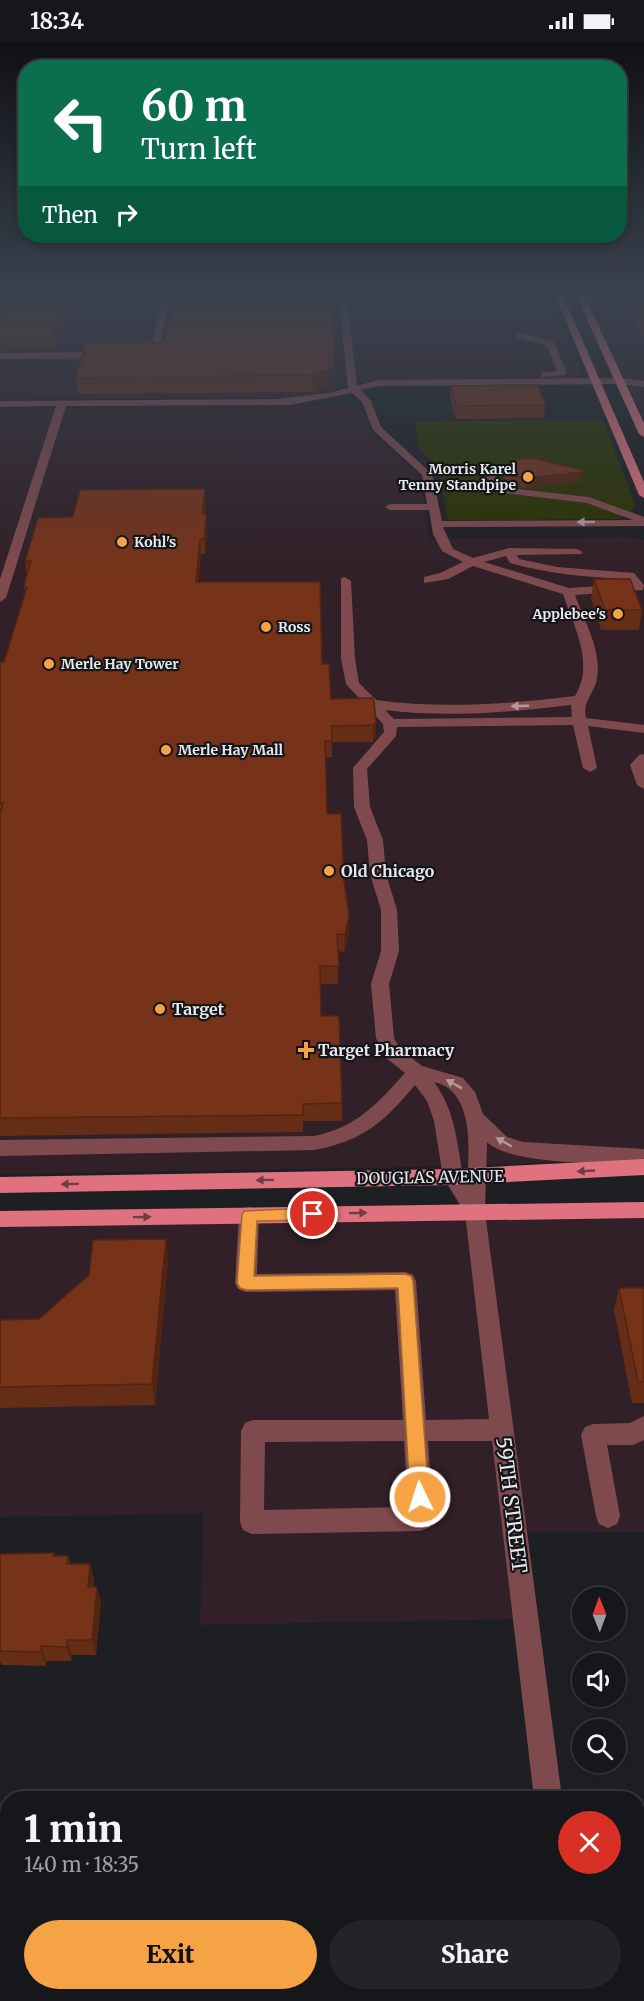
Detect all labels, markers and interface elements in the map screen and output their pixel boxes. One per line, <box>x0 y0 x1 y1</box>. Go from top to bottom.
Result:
text: 18:34 <box>30 7 84 35</box>
text: 60 m <box>141 80 247 132</box>
icon: left <box>42 84 120 162</box>
text: Turn left <box>141 132 256 166</box>
icon: right <box>110 198 143 231</box>
text: Then <box>42 201 98 229</box>
place label: Morris Karel Tenny Standpipe <box>399 460 516 494</box>
marker: Morris Karel Tenny Standpipe <box>521 470 535 484</box>
one-way arrow <box>576 517 595 527</box>
place label: Kohl's <box>134 533 176 551</box>
marker: Kohl's <box>115 535 129 549</box>
place label: Applebee's <box>531 605 606 623</box>
marker: Applebee's <box>611 607 625 621</box>
place label: Ross <box>278 618 311 636</box>
marker: Ross <box>259 620 273 634</box>
place label: Merle Hay Tower <box>61 655 179 673</box>
marker: Merle Hay Tower <box>42 657 56 671</box>
one-way arrow <box>510 701 529 711</box>
place label: Merle Hay Mall <box>178 741 284 759</box>
marker: Merle Hay Mall <box>159 743 173 757</box>
place label: Old Chicago <box>341 861 435 881</box>
marker: Old Chicago <box>322 864 336 878</box>
place label: Target <box>172 999 225 1019</box>
marker: Target <box>153 1002 167 1016</box>
place label: Target Pharmacy <box>318 1040 455 1060</box>
marker: Target Pharmacy <box>299 1043 313 1057</box>
one-way arrow <box>446 1079 462 1090</box>
one-way arrow <box>495 1137 512 1148</box>
street label: DOUGLAS AVENUE <box>356 1166 505 1188</box>
one-way arrow <box>576 1166 595 1175</box>
one-way arrow <box>255 1176 274 1185</box>
one-way arrow <box>60 1179 79 1188</box>
pin <box>287 1188 338 1239</box>
icon: arrive <box>296 1197 329 1230</box>
one-way arrow <box>349 1209 368 1218</box>
one-way arrow <box>133 1212 152 1221</box>
street label: 59TH STREET <box>491 1436 533 1574</box>
position arrow <box>388 1465 452 1529</box>
north arrow <box>572 1587 626 1641</box>
map controls <box>572 1587 626 1773</box>
button: sound <box>572 1653 626 1707</box>
button: search <box>572 1719 626 1773</box>
text: 1 min <box>24 1807 123 1852</box>
button: close <box>558 1811 621 1874</box>
text: 140 m · 18:35 <box>24 1852 139 1877</box>
button: Exit <box>24 1920 317 1989</box>
button: Share <box>329 1920 621 1989</box>

